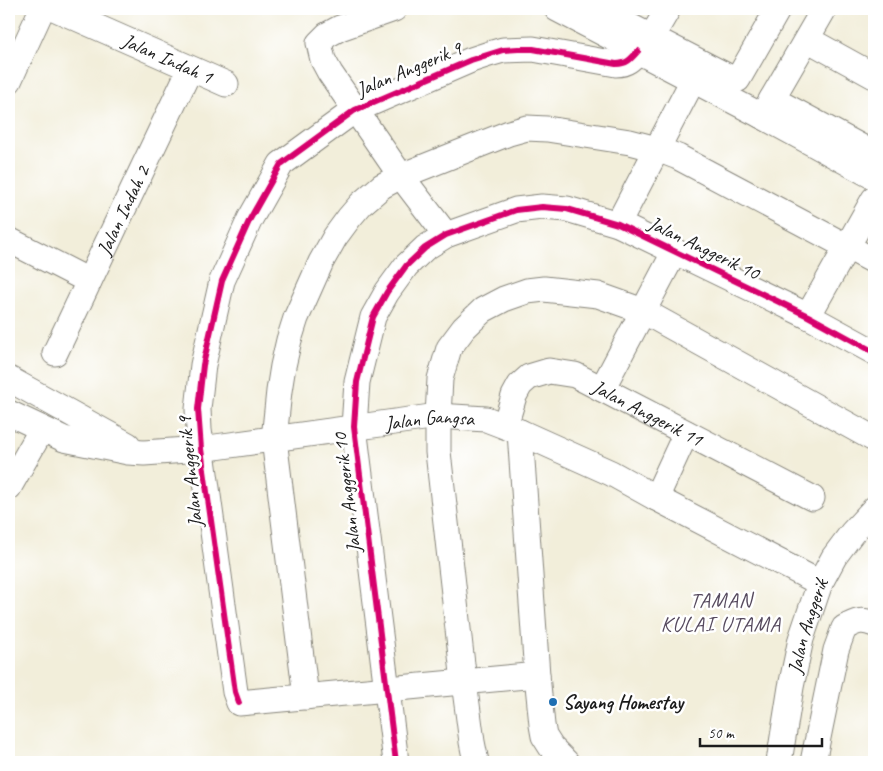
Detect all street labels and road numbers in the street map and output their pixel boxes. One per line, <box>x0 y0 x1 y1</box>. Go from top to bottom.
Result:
street label: Jalan Indah 1 <box>118 27 217 89</box>
street label: Jalan Anggerik 9 <box>352 35 467 103</box>
street label: Jalan Indah 2 <box>91 160 156 260</box>
street label: Jalan Anggerik 10 <box>643 210 766 287</box>
street label: Jalan Anggerik 11 <box>587 373 708 452</box>
street label: Jalan Gangsa <box>382 403 476 436</box>
street label: Jalan Anggerik 9 <box>172 413 208 530</box>
street label: Jalan Anggerik 10 <box>327 430 367 555</box>
street label: Jalan Anggerik <box>781 572 834 677</box>

